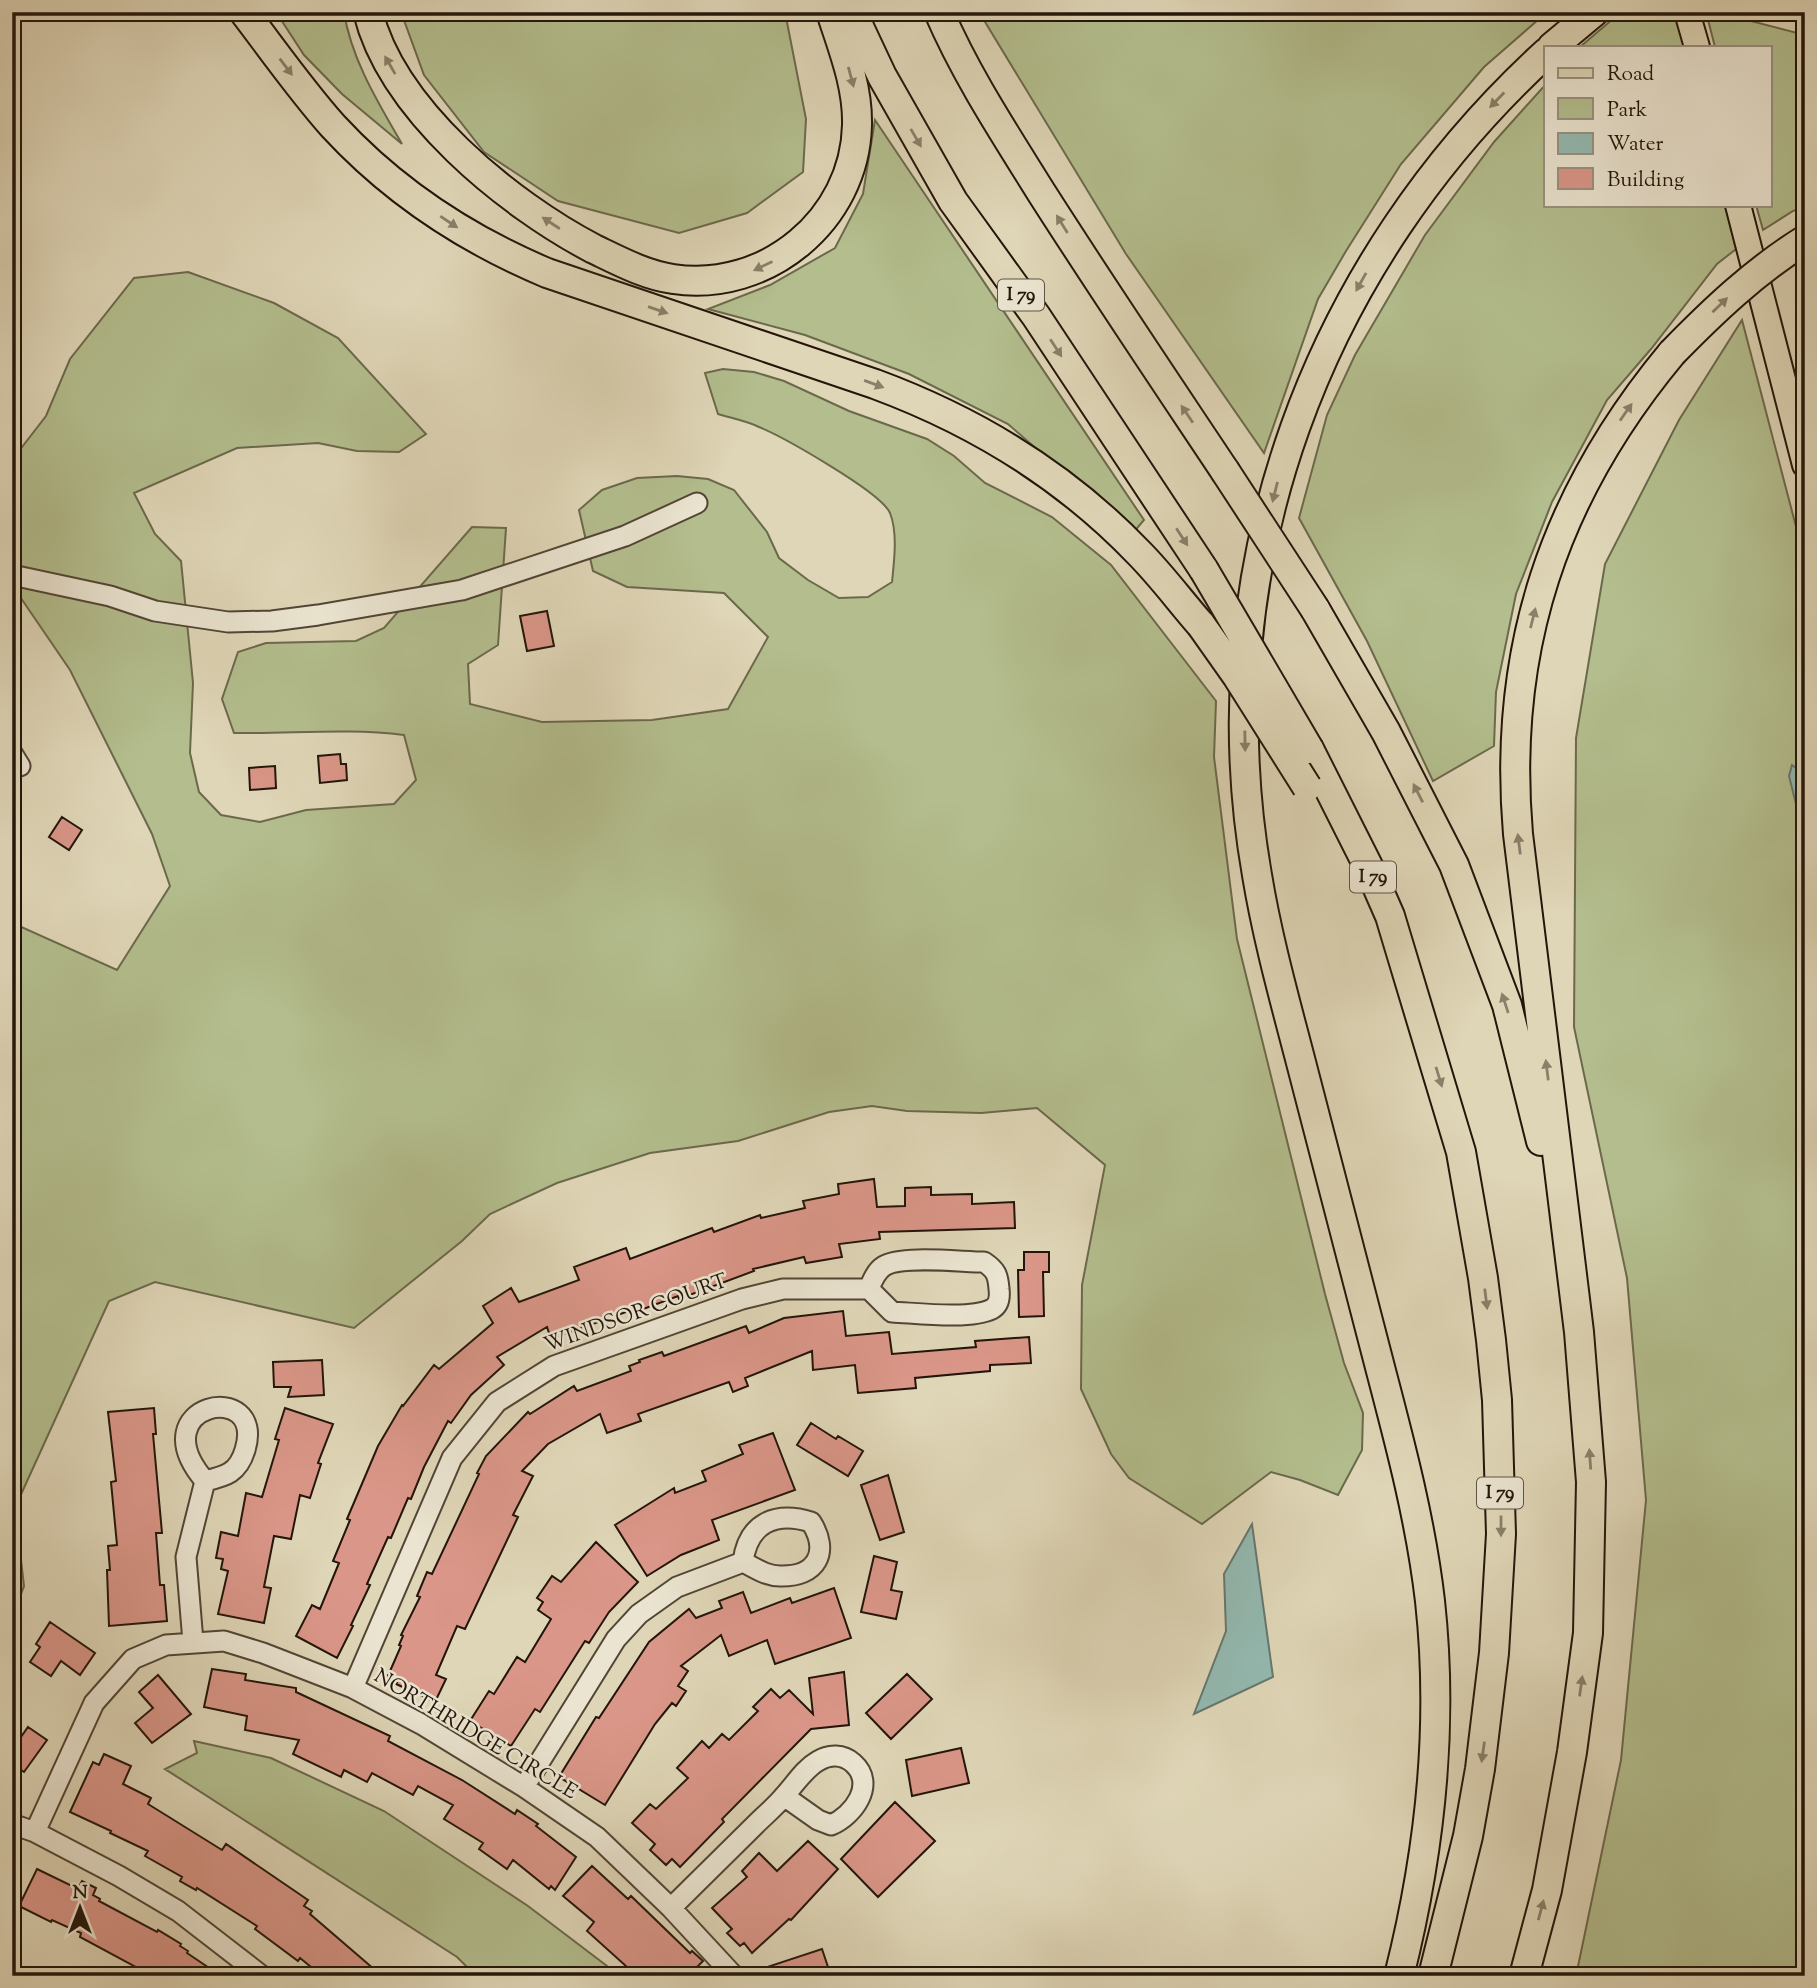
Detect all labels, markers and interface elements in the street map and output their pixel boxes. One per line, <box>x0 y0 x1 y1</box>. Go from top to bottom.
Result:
legend <box>1544 46 1772 206</box>
one-way arrow <box>384 55 396 74</box>
one-way arrow <box>278 57 293 75</box>
text: Road <box>1607 60 1654 90</box>
one-way arrow <box>847 67 857 88</box>
one-way arrow <box>1488 92 1505 109</box>
text: Park <box>1607 96 1648 126</box>
one-way arrow <box>910 129 922 148</box>
text: Water <box>1607 130 1664 160</box>
text: Building <box>1607 166 1684 196</box>
one-way arrow <box>1055 214 1068 234</box>
one-way arrow <box>439 216 459 229</box>
one-way arrow <box>541 217 560 230</box>
one-way arrow <box>753 260 773 272</box>
one-way arrow <box>1355 272 1367 292</box>
road number: I 79 <box>998 280 1044 310</box>
one-way arrow <box>1712 296 1729 313</box>
one-way arrow <box>648 306 669 316</box>
one-way arrow <box>1050 338 1063 357</box>
one-way arrow <box>863 378 884 389</box>
one-way arrow <box>1619 403 1633 421</box>
one-way arrow <box>1180 405 1194 423</box>
one-way arrow <box>1269 481 1280 503</box>
one-way arrow <box>1175 528 1189 546</box>
one-way arrow <box>1527 607 1538 629</box>
one-way arrow <box>1239 730 1251 752</box>
one-way arrow <box>1412 783 1423 803</box>
one-way arrow <box>1513 833 1524 855</box>
road number: I 79 <box>1350 862 1396 892</box>
one-way arrow <box>1499 992 1510 1013</box>
one-way arrow <box>1541 1059 1552 1081</box>
one-way arrow <box>1434 1067 1444 1088</box>
street label: WINDSOR COURT <box>540 1267 732 1361</box>
one-way arrow <box>1481 1288 1492 1310</box>
one-way arrow <box>1584 1448 1595 1470</box>
road number: I 79 <box>1477 1478 1523 1508</box>
one-way arrow <box>1495 1515 1507 1537</box>
street label: NORTHRIDGE CIRCLE <box>367 1662 583 1808</box>
one-way arrow <box>1575 1675 1586 1697</box>
one-way arrow <box>1477 1742 1488 1764</box>
north arrow <box>46 1872 116 1942</box>
text: N <box>72 1880 88 1907</box>
one-way arrow <box>1537 1899 1547 1920</box>

